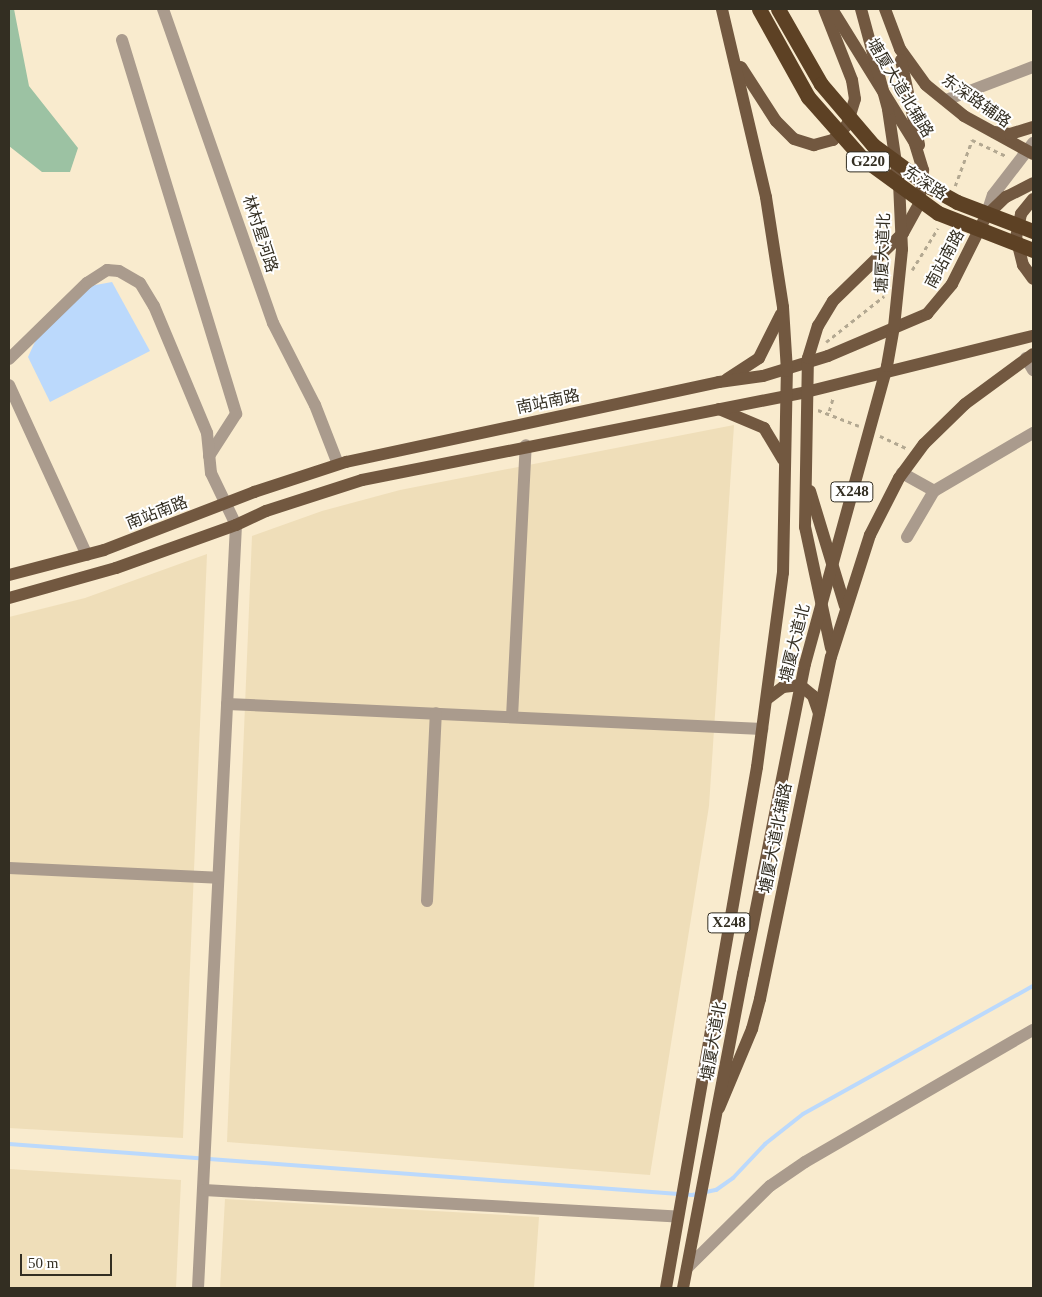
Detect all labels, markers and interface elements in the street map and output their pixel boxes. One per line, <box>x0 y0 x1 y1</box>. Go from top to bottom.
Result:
street label: 塘厦大道北辅路 <box>863 35 937 141</box>
street label: 东深路辅路 <box>938 70 1014 132</box>
road number: G220 <box>846 150 890 174</box>
street label: 东深路 <box>900 162 950 204</box>
street label: 林村星河路 <box>239 193 281 275</box>
street label: 塘厦大道北 <box>872 213 894 293</box>
street label: 南站南路 <box>922 226 968 292</box>
street label: 南站南路 <box>515 386 581 418</box>
road number: X248 <box>830 480 874 504</box>
street label: 南站南路 <box>124 493 190 533</box>
street label: 塘厦大道北 <box>776 602 814 684</box>
street label: 塘厦大道北辅路 <box>756 781 796 895</box>
road number: X248 <box>706 910 752 936</box>
street label: 塘厦大道北 <box>698 1000 730 1082</box>
scale bar <box>22 1244 115 1276</box>
text: 50 m <box>28 1255 58 1271</box>

